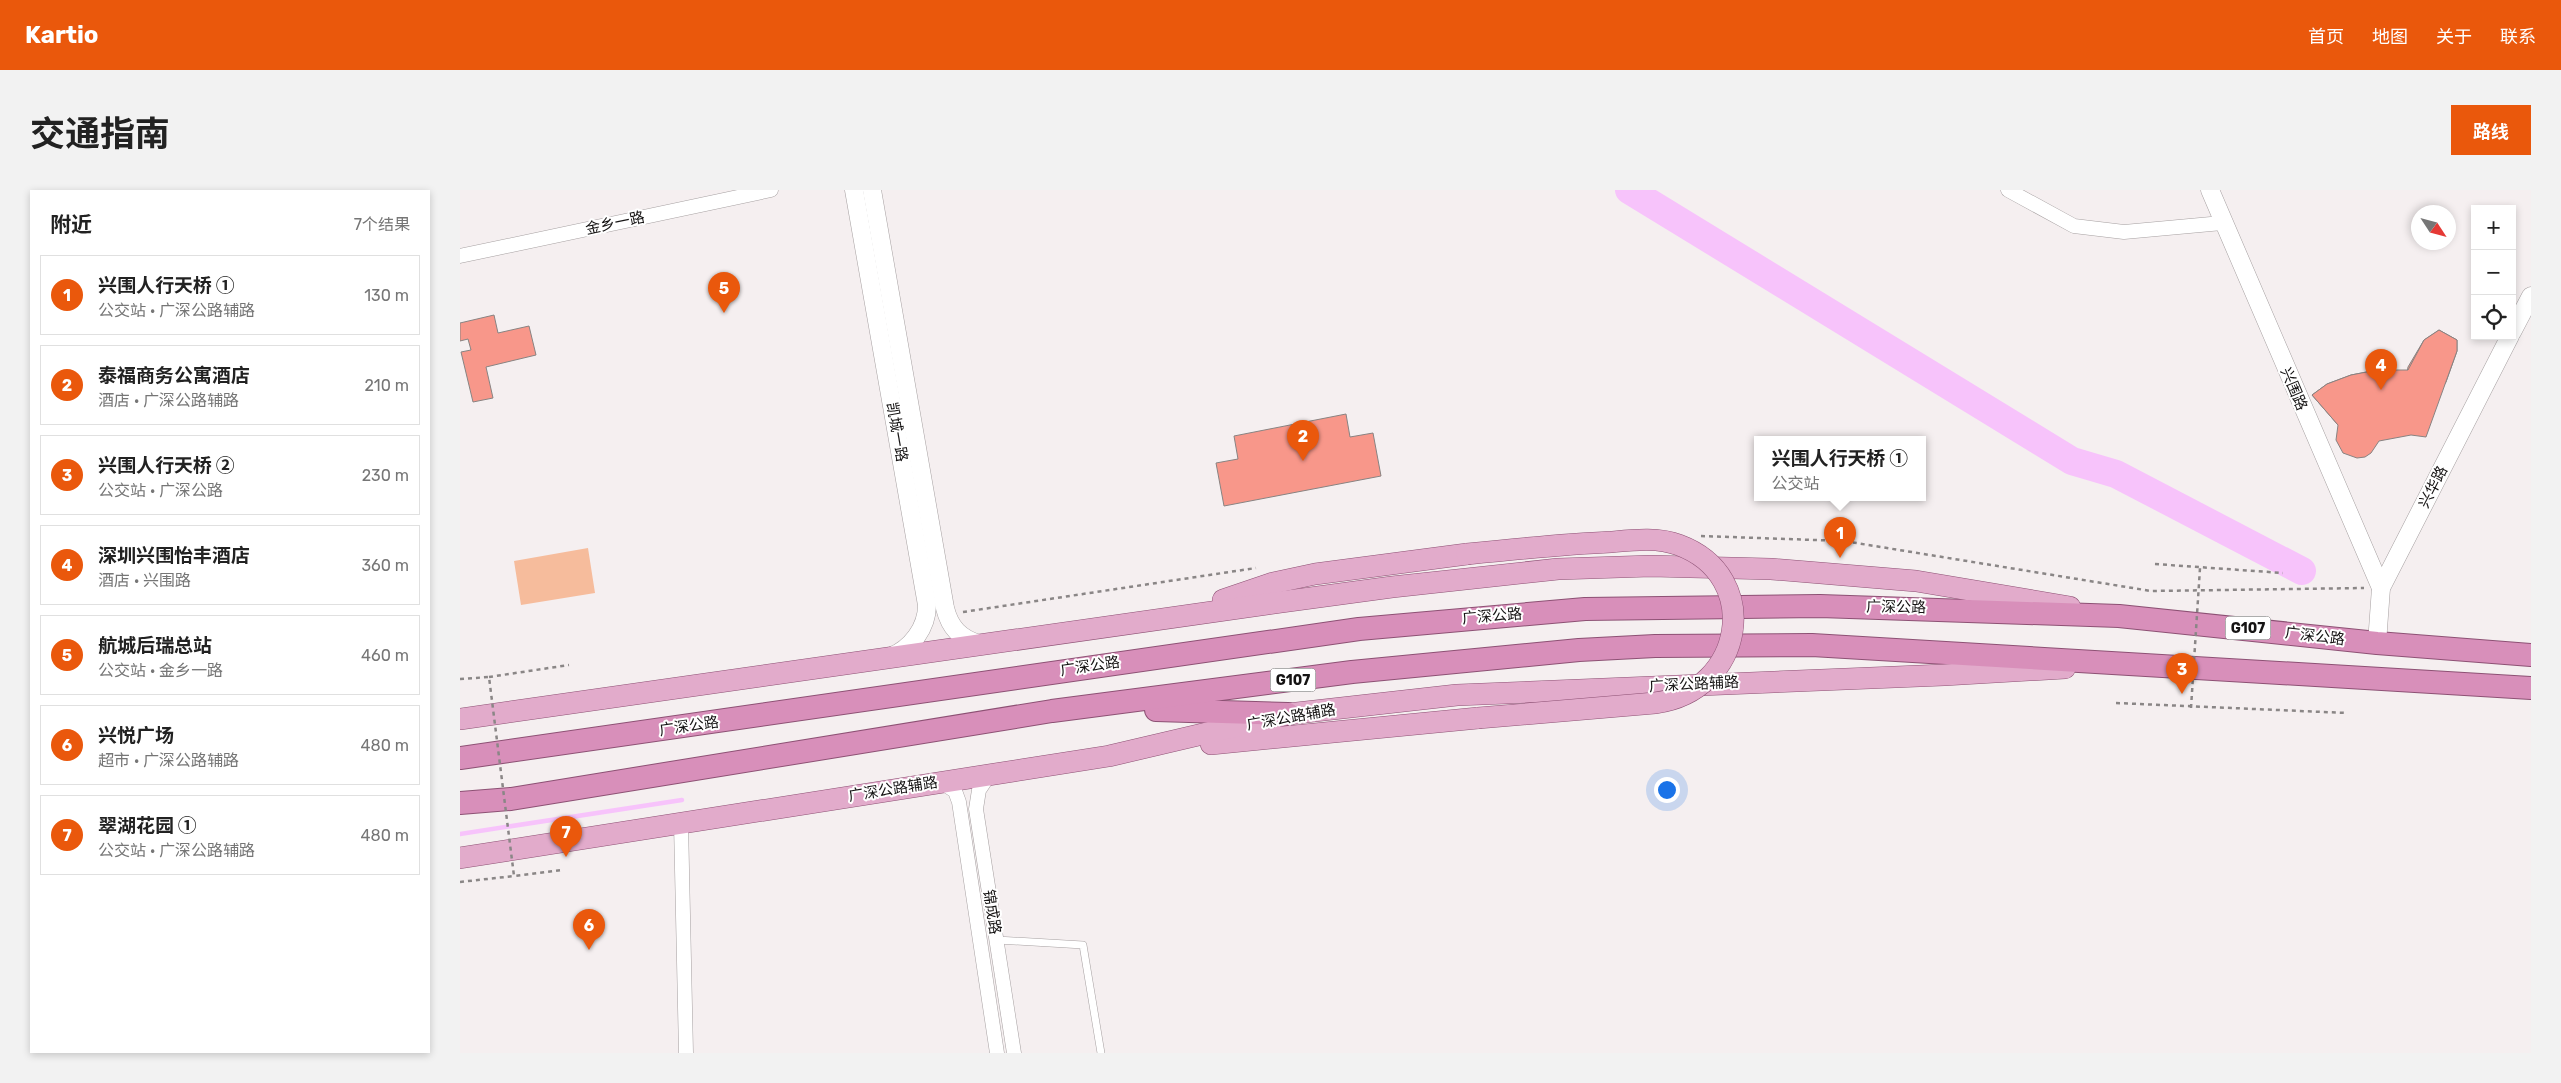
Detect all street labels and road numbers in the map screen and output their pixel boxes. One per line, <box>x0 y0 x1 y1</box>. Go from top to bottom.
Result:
street label: 金乡一路 <box>584 208 646 238</box>
street label: 兴围路 <box>2277 365 2311 413</box>
street label: 凯城一路 <box>883 401 911 463</box>
street label: 兴华路 <box>2415 463 2451 511</box>
street label: 广深公路 <box>1866 597 1926 617</box>
street label: 广深公路 <box>1461 604 1523 628</box>
road number: G107 <box>2226 616 2270 639</box>
street label: 广深公路 <box>2284 623 2346 649</box>
street label: 广深公路 <box>1059 653 1121 679</box>
road number: G107 <box>1270 668 1316 692</box>
street label: 广深公路辅路 <box>1649 673 1739 695</box>
street label: 广深公路辅路 <box>1245 700 1337 734</box>
street label: 广深公路 <box>658 713 720 739</box>
street label: 广深公路辅路 <box>847 773 939 805</box>
street label: 锦成路 <box>980 888 1004 936</box>

